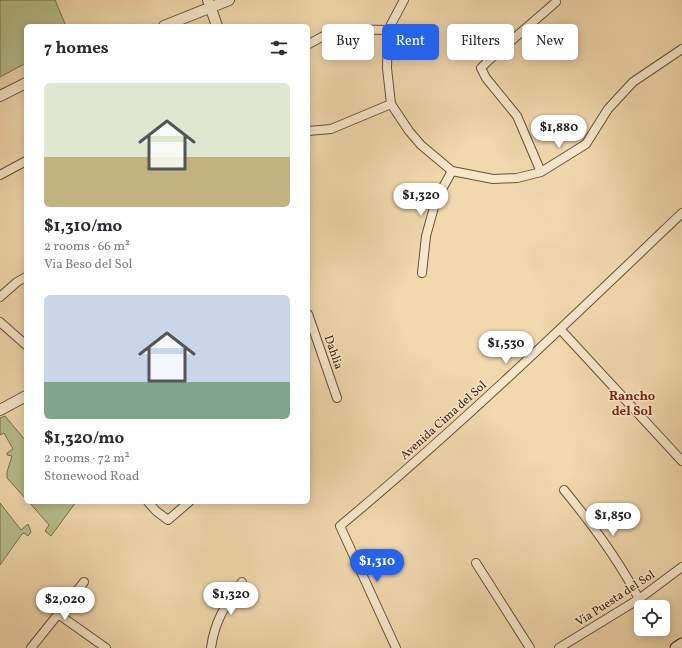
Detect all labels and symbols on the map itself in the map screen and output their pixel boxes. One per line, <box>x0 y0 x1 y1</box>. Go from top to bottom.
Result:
pin: $1,880 <box>526 115 592 149</box>
pin: $1,320 <box>388 183 454 217</box>
pin: $1,530 <box>473 331 539 365</box>
street label: Dahlia <box>320 333 346 372</box>
street label: Avenida Cima del Sol <box>397 377 491 464</box>
district label: Rancho del Sol <box>609 388 655 421</box>
pin: $1,850 <box>580 503 646 537</box>
pin: $1,310 <box>344 549 410 583</box>
street label: Via Puesta del Sol <box>573 567 659 631</box>
pin: $1,320 <box>198 582 264 616</box>
pin: $2,020 <box>32 587 98 621</box>

